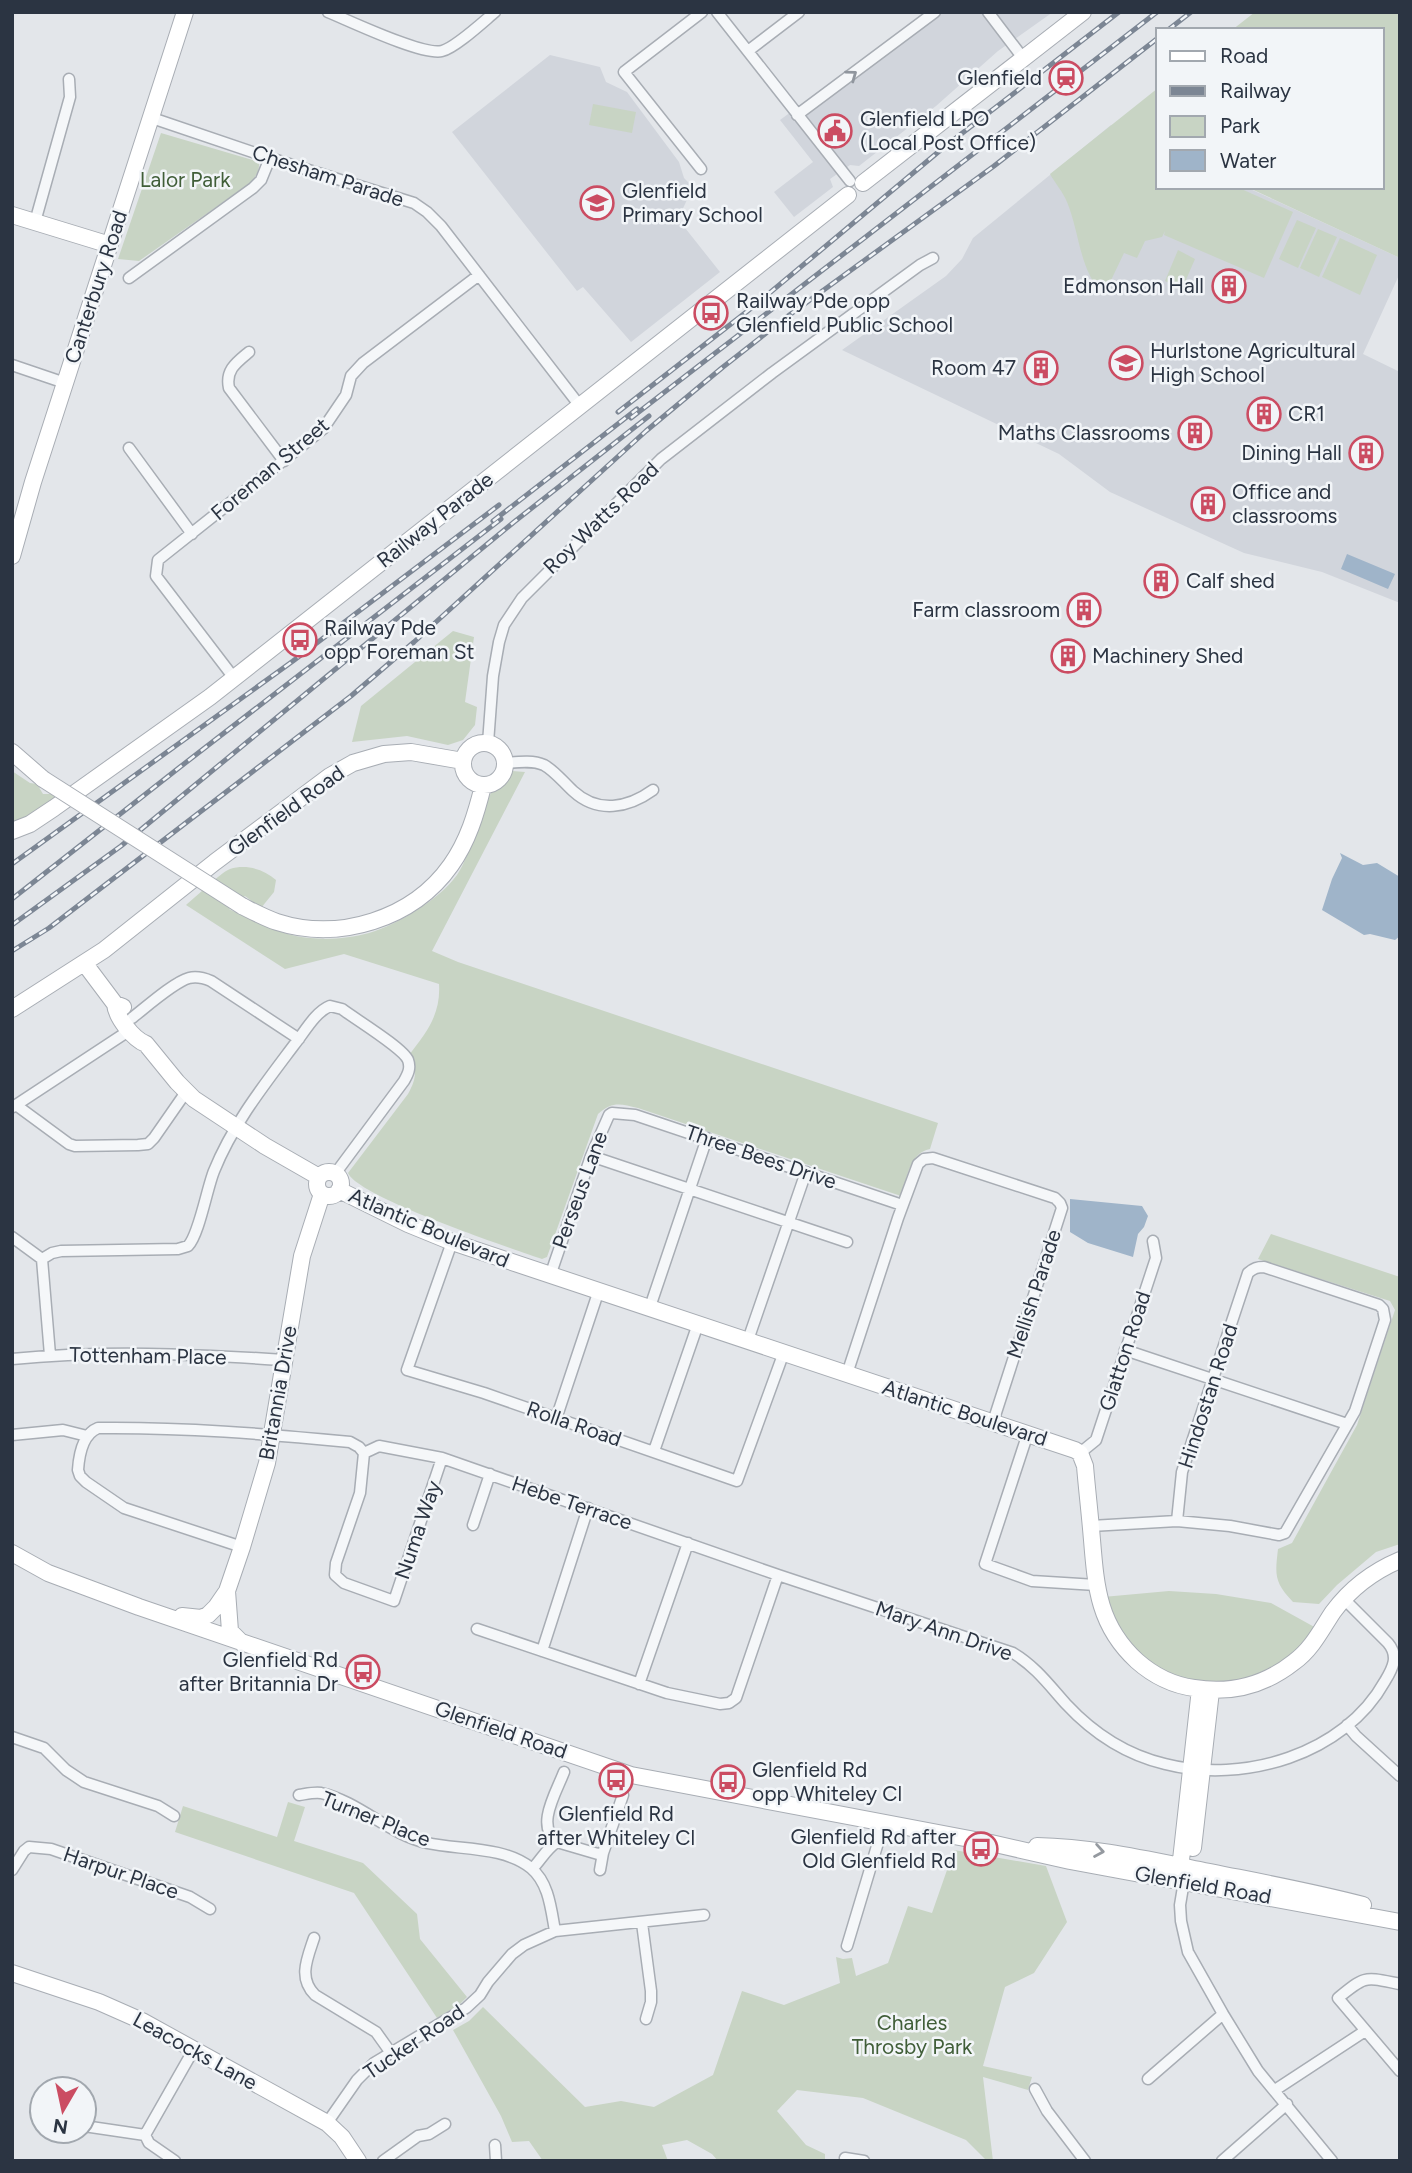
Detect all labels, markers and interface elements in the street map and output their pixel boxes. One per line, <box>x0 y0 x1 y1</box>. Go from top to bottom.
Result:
legend <box>1156 28 1384 189</box>
text: Road <box>1220 43 1268 68</box>
station icon: Glenfield <box>1047 59 1085 97</box>
place label: Glenfield <box>957 65 1042 90</box>
one-way arrow <box>844 70 857 83</box>
text: Railway <box>1220 78 1291 103</box>
place label: Glenfield LPO (Local Post Office) <box>860 106 1036 155</box>
public building icon: Glenfield LPO (Local Post Office) <box>816 112 854 150</box>
text: Park <box>1220 113 1261 138</box>
street label: Chesham Parade <box>249 139 407 212</box>
text: Water <box>1220 148 1276 173</box>
park label: Lalor Park <box>140 167 231 192</box>
place label: Glenfield Primary School <box>622 178 763 227</box>
school or university icon: Glenfield Primary School <box>578 184 616 222</box>
street label: Canterbury Road <box>59 207 132 367</box>
building icon: Edmonson Hall <box>1210 267 1248 305</box>
place label: Edmonson Hall <box>1063 273 1204 298</box>
place label: Railway Pde opp Glenfield Public School <box>736 288 953 337</box>
bus stop icon: Railway Pde opp Glenfield Public School <box>692 294 730 332</box>
place label: Hurlstone Agricultural High School <box>1150 338 1356 387</box>
school or university icon: Hurlstone Agricultural High School <box>1107 344 1145 382</box>
building icon: Room 47 <box>1022 349 1060 387</box>
place label: Room 47 <box>931 355 1016 380</box>
building icon: CR1 <box>1245 395 1283 433</box>
place label: CR1 <box>1288 401 1325 426</box>
street label: Foreman Street <box>206 412 334 525</box>
building icon: Maths Classrooms <box>1176 414 1214 452</box>
place label: Maths Classrooms <box>998 420 1170 445</box>
building icon: Dining Hall <box>1347 434 1385 472</box>
place label: Dining Hall <box>1241 440 1342 465</box>
street label: Roy Watts Road <box>538 456 663 579</box>
street label: Railway Parade <box>372 466 498 573</box>
place label: Office and classrooms <box>1232 479 1337 528</box>
building icon: Office and classrooms <box>1189 485 1227 523</box>
building icon: Calf shed <box>1142 562 1180 600</box>
place label: Calf shed <box>1186 568 1275 593</box>
building icon: Farm classroom <box>1065 591 1103 629</box>
place label: Farm classroom <box>912 597 1060 622</box>
place label: Railway Pde opp Foreman St <box>324 615 475 664</box>
bus stop icon: Railway Pde opp Foreman St <box>281 621 319 659</box>
building icon: Machinery Shed <box>1049 637 1087 675</box>
place label: Machinery Shed <box>1092 643 1243 668</box>
street label: Glenfield Road <box>222 760 349 861</box>
street label: Three Bees Drive <box>682 1119 840 1194</box>
street label: Perseus Lane <box>547 1128 612 1252</box>
street label: Atlantic Boulevard <box>345 1182 513 1273</box>
street label: Mellish Parade <box>1001 1226 1066 1362</box>
street label: Glatton Road <box>1093 1288 1156 1414</box>
street label: Hindostan Road <box>1172 1320 1243 1471</box>
street label: Britannia Drive <box>253 1324 302 1462</box>
street label: Tottenham Place <box>69 1342 227 1369</box>
street label: Atlantic Boulevard <box>880 1374 1051 1451</box>
street label: Rolla Road <box>523 1396 625 1451</box>
street label: Hebe Terrace <box>509 1470 636 1535</box>
street label: Numa Way <box>389 1477 446 1582</box>
street label: Mary Ann Drive <box>872 1595 1016 1666</box>
place label: Glenfield Rd after Britannia Dr <box>179 1647 338 1696</box>
bus stop icon: Glenfield Rd after Britannia Dr <box>344 1653 382 1691</box>
street label: Glenfield Road <box>432 1695 571 1764</box>
place label: Glenfield Rd opp Whiteley Cl <box>752 1757 902 1806</box>
bus stop icon: Glenfield Rd after Whiteley Cl <box>597 1761 635 1799</box>
bus stop icon: Glenfield Rd opp Whiteley Cl <box>709 1763 747 1801</box>
street label: Turner Place <box>318 1785 434 1852</box>
place label: Glenfield Rd after Whiteley Cl <box>537 1801 695 1850</box>
place label: Glenfield Rd after Old Glenfield Rd <box>790 1824 956 1873</box>
bus stop icon: Glenfield Rd after Old Glenfield Rd <box>962 1830 1000 1868</box>
street label: Harpur Place <box>60 1841 182 1904</box>
one-way arrow <box>1093 1843 1105 1858</box>
street label: Glenfield Road <box>1133 1860 1273 1909</box>
street label: Tucker Road <box>359 1999 469 2084</box>
street label: Leacocks Lane <box>129 2006 262 2095</box>
park label: Charles Throsby Park <box>852 2010 973 2059</box>
north arrow <box>28 2075 98 2145</box>
text: N <box>51 2114 69 2139</box>

